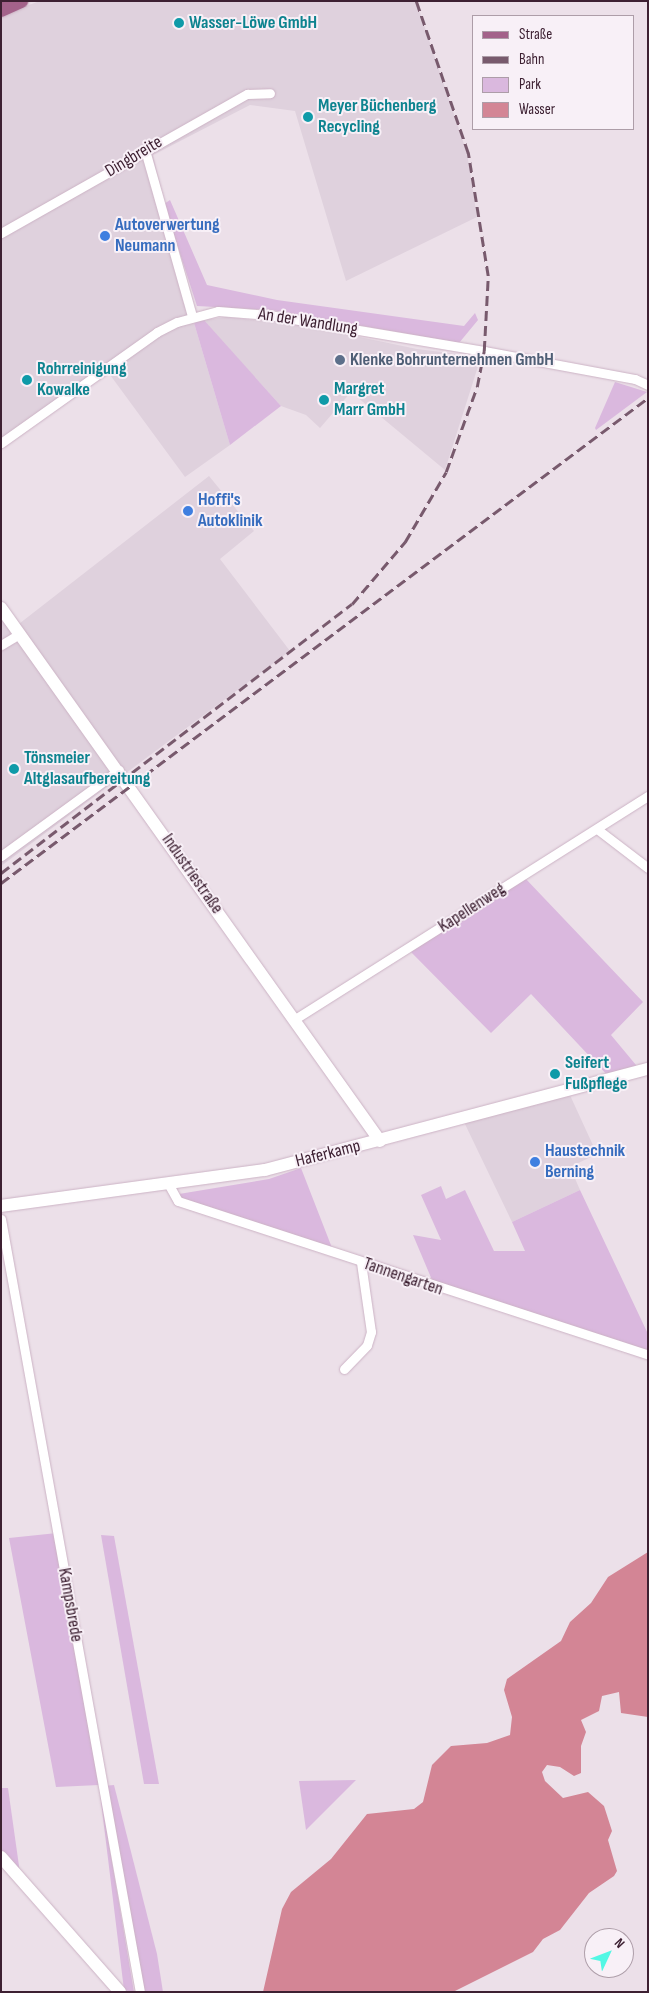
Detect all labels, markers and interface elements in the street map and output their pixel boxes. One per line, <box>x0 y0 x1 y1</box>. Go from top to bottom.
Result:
place label: Wasser-Löwe GmbH <box>189 12 317 34</box>
legend <box>472 15 634 130</box>
marker: Wasser-Löwe GmbH <box>173 17 185 29</box>
text: Straße <box>519 25 552 44</box>
text: Bahn <box>519 50 544 69</box>
text: Park <box>519 75 541 94</box>
place label: Meyer Büchenberg Recycling <box>318 96 436 138</box>
text: Wasser <box>519 100 555 119</box>
marker: Meyer Büchenberg Recycling <box>302 111 314 123</box>
street label: Dingbreite <box>102 132 166 182</box>
place label: Autoverwertung Neumann <box>115 215 220 258</box>
marker: Autoverwertung Neumann <box>99 230 111 242</box>
street label: An der Wandlung <box>257 303 359 341</box>
place label: Klenke Bohrunternehmen GmbH <box>350 349 554 371</box>
marker: Klenke Bohrunternehmen GmbH <box>334 354 346 366</box>
place label: Rohrreinigung Kowalke <box>37 359 126 402</box>
marker: Rohrreinigung Kowalke <box>21 374 33 386</box>
place label: Margret Marr GmbH <box>334 379 405 422</box>
marker: Margret Marr GmbH <box>318 394 330 406</box>
place label: Hoffi's Autoklinik <box>198 490 262 532</box>
marker: Hoffi's Autoklinik <box>182 505 194 517</box>
place label: Tönsmeier Altglasaufbereitung <box>24 748 150 791</box>
marker: Tönsmeier Altglasaufbereitung <box>8 763 20 775</box>
street label: Industriestraße <box>157 830 227 918</box>
street label: Kapellenweg <box>434 878 510 938</box>
place label: Seifert Fußpflege <box>565 1053 627 1096</box>
marker: Seifert Fußpflege <box>549 1068 561 1080</box>
street label: Haferkamp <box>293 1136 363 1172</box>
place label: Haustechnik Berning <box>545 1141 625 1184</box>
marker: Haustechnik Berning <box>529 1156 541 1168</box>
street label: Tannengarten <box>360 1253 446 1301</box>
street label: Kampsbrede <box>53 1566 87 1644</box>
north arrow <box>584 1928 634 1978</box>
text: N <box>611 1935 628 1952</box>

